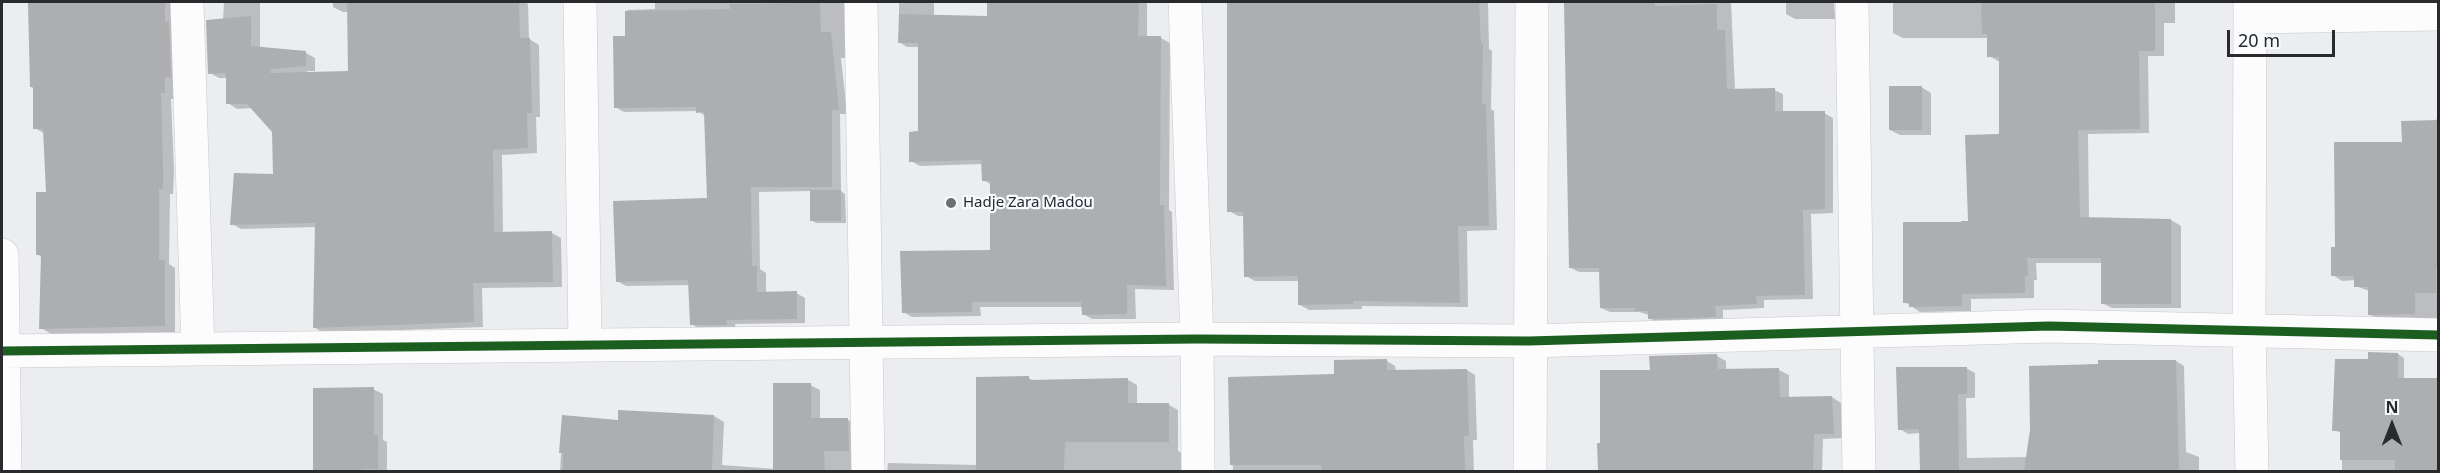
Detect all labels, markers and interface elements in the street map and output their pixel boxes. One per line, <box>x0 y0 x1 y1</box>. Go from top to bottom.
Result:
scale bar <box>2230 18 2338 56</box>
text: 20 m <box>2238 28 2280 52</box>
place label: Hadje Zara Madou <box>963 194 1093 212</box>
marker: Hadje Zara Madou <box>944 196 958 210</box>
north arrow <box>2362 395 2422 455</box>
text: N <box>2385 396 2399 418</box>

